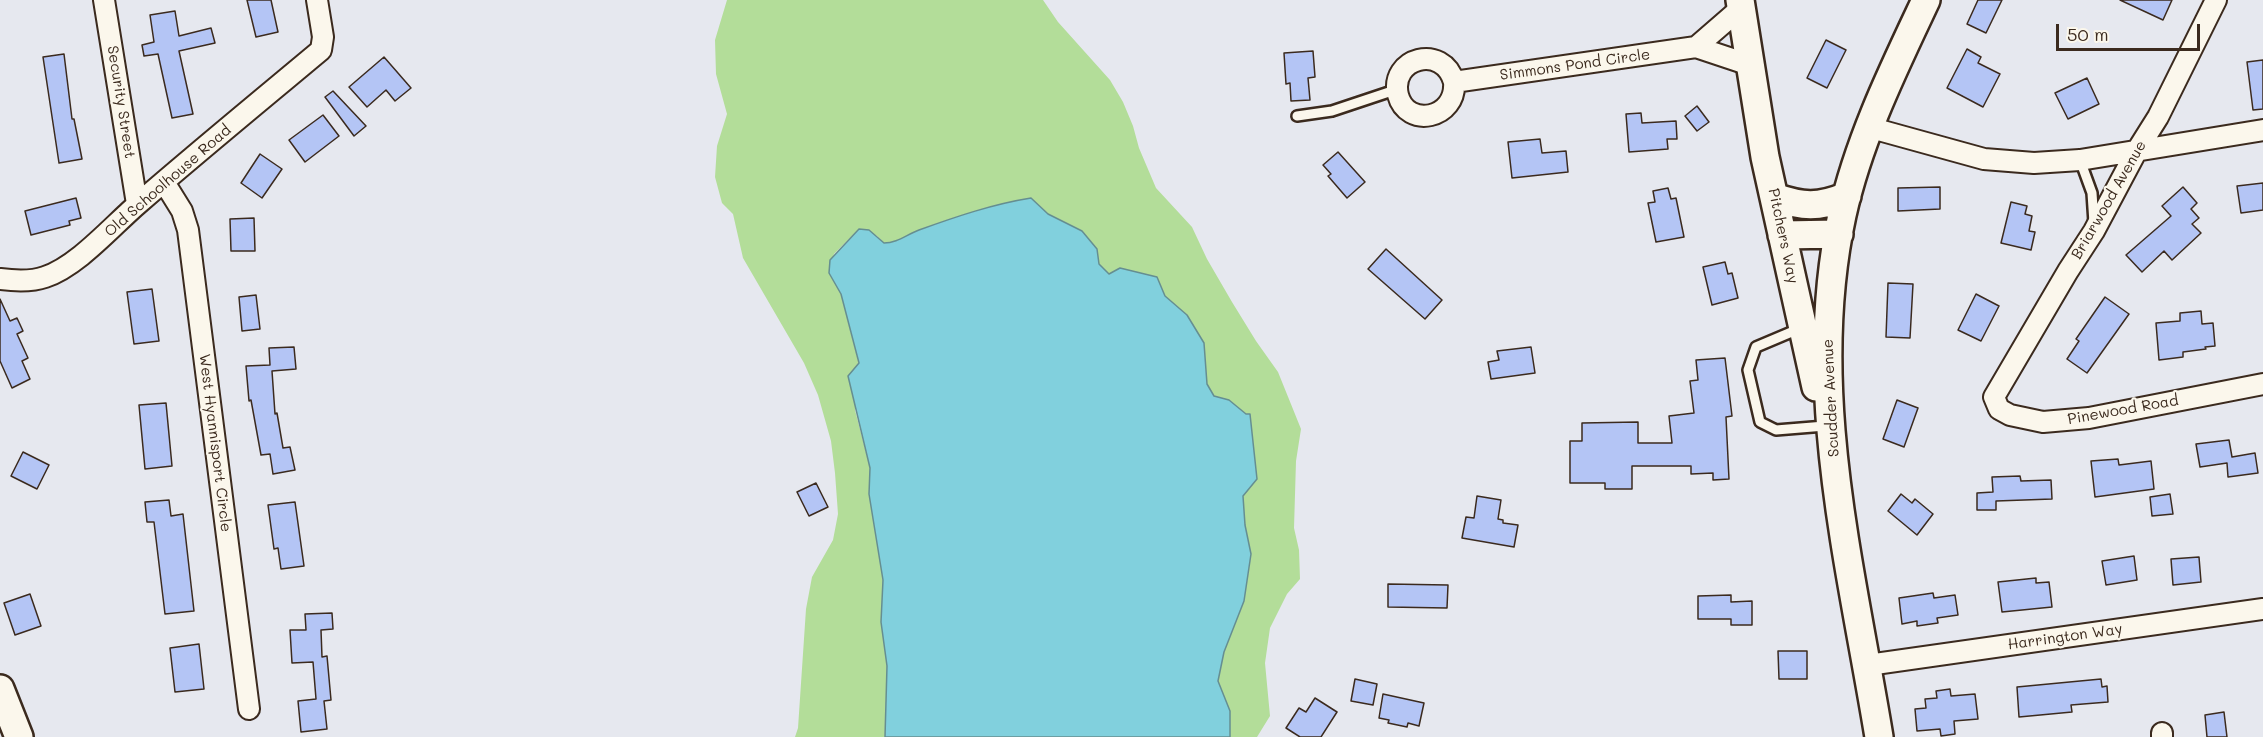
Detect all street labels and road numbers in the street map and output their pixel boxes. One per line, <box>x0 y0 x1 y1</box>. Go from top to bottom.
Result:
street label: Security Street <box>103 44 139 160</box>
street label: Simmons Pond Circle <box>1499 46 1651 84</box>
street label: Old Schoolhouse Road <box>101 121 235 241</box>
street label: Briarwood Avenue <box>2068 137 2150 263</box>
street label: Pitchers Way <box>1764 187 1802 285</box>
street label: Scudder Avenue <box>1819 339 1843 457</box>
street label: West Hyannisport Circle <box>195 353 235 533</box>
street label: Pinewood Road <box>2066 391 2180 429</box>
street label: Harrington Way <box>2006 620 2124 654</box>

